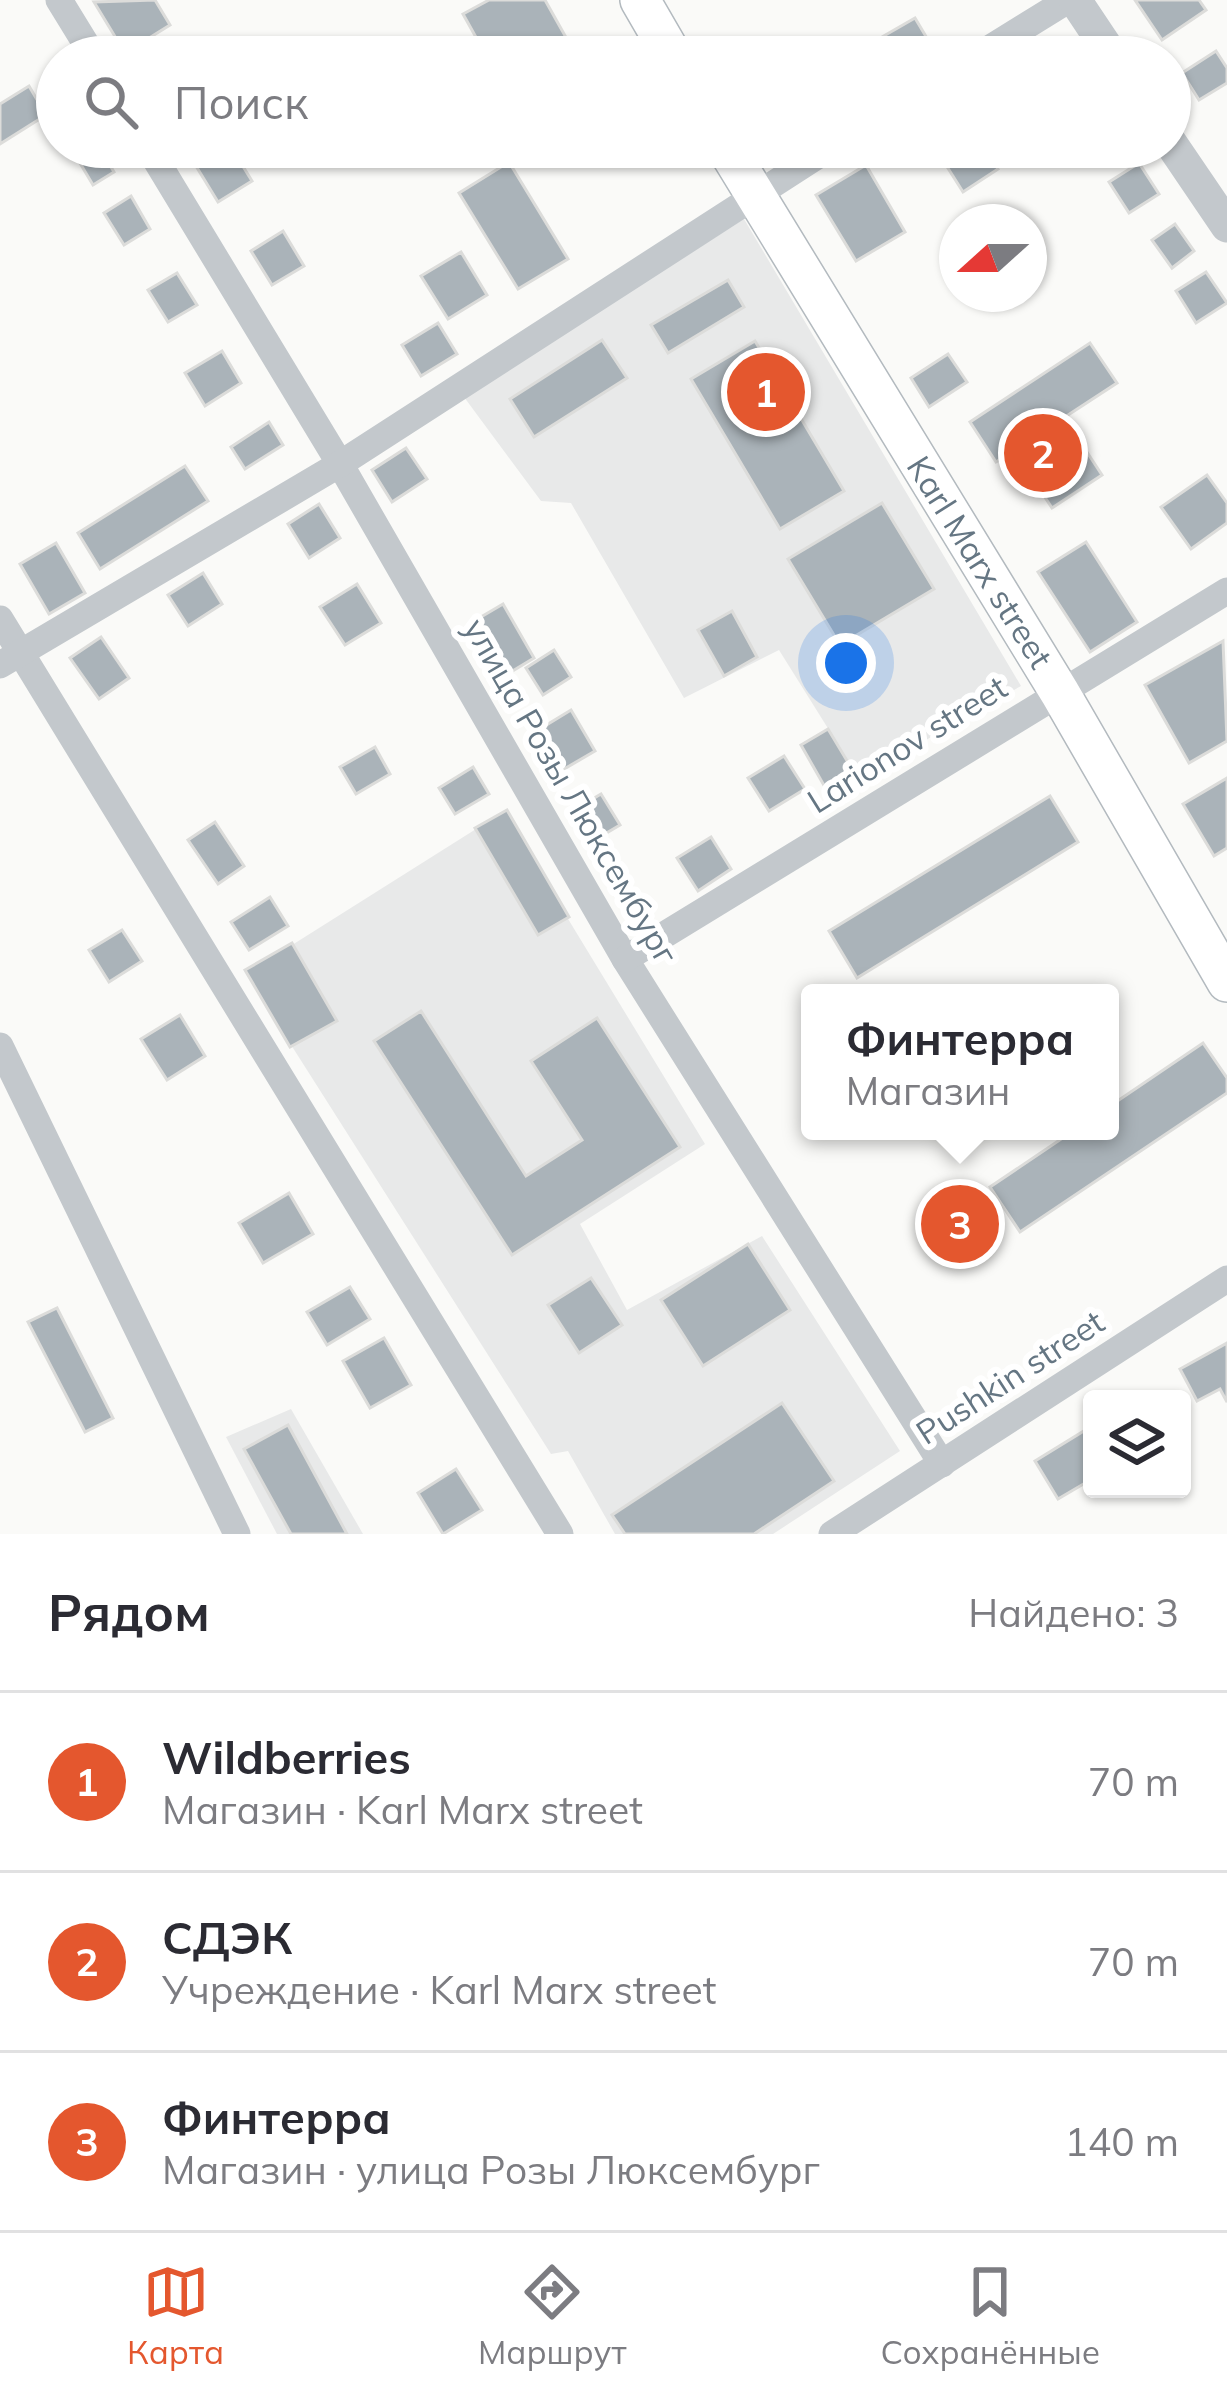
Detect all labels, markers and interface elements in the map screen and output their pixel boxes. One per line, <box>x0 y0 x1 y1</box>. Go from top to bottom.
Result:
search box <box>36 36 1191 168</box>
icon: search <box>78 69 144 135</box>
text: Поиск <box>174 74 308 130</box>
north arrow <box>939 204 1047 312</box>
pin: 1 <box>727 347 805 437</box>
pin: 2 <box>1004 408 1082 498</box>
street label: Karl Marx street <box>899 448 1062 675</box>
street label: улица Розы Люксембург <box>456 611 687 971</box>
your location <box>816 633 876 693</box>
street label: Larionov street <box>799 666 1014 821</box>
popup <box>801 984 1119 1140</box>
text: Финтерра <box>846 1010 1074 1066</box>
text: Магазин <box>846 1066 1010 1115</box>
pin: 3 <box>921 1179 999 1269</box>
street label: Pushkin street <box>908 1301 1111 1453</box>
map controls <box>1083 1390 1191 1498</box>
button: layers <box>1083 1390 1191 1498</box>
text: Рядом <box>48 1580 210 1644</box>
text: Найдено: 3 <box>968 1588 1179 1637</box>
text: Wildberries <box>162 1729 411 1785</box>
text: 1 <box>75 1757 99 1806</box>
text: 70 m <box>1088 1757 1179 1806</box>
text: Магазин · Karl Marx street <box>162 1785 643 1834</box>
text: СДЭК <box>162 1909 292 1965</box>
text: 2 <box>75 1937 99 1986</box>
text: 70 m <box>1088 1937 1179 1986</box>
text: Учреждение · Karl Marx street <box>162 1965 716 2014</box>
text: Финтерра <box>162 2089 391 2145</box>
text: 3 <box>75 2117 99 2166</box>
text: 140 m <box>1064 2117 1179 2166</box>
text: Магазин · улица Розы Люксембург <box>162 2145 820 2194</box>
tab: Карта <box>127 2259 224 2372</box>
tab: Маршрут <box>478 2259 626 2372</box>
tab: Сохранённые <box>880 2259 1100 2372</box>

